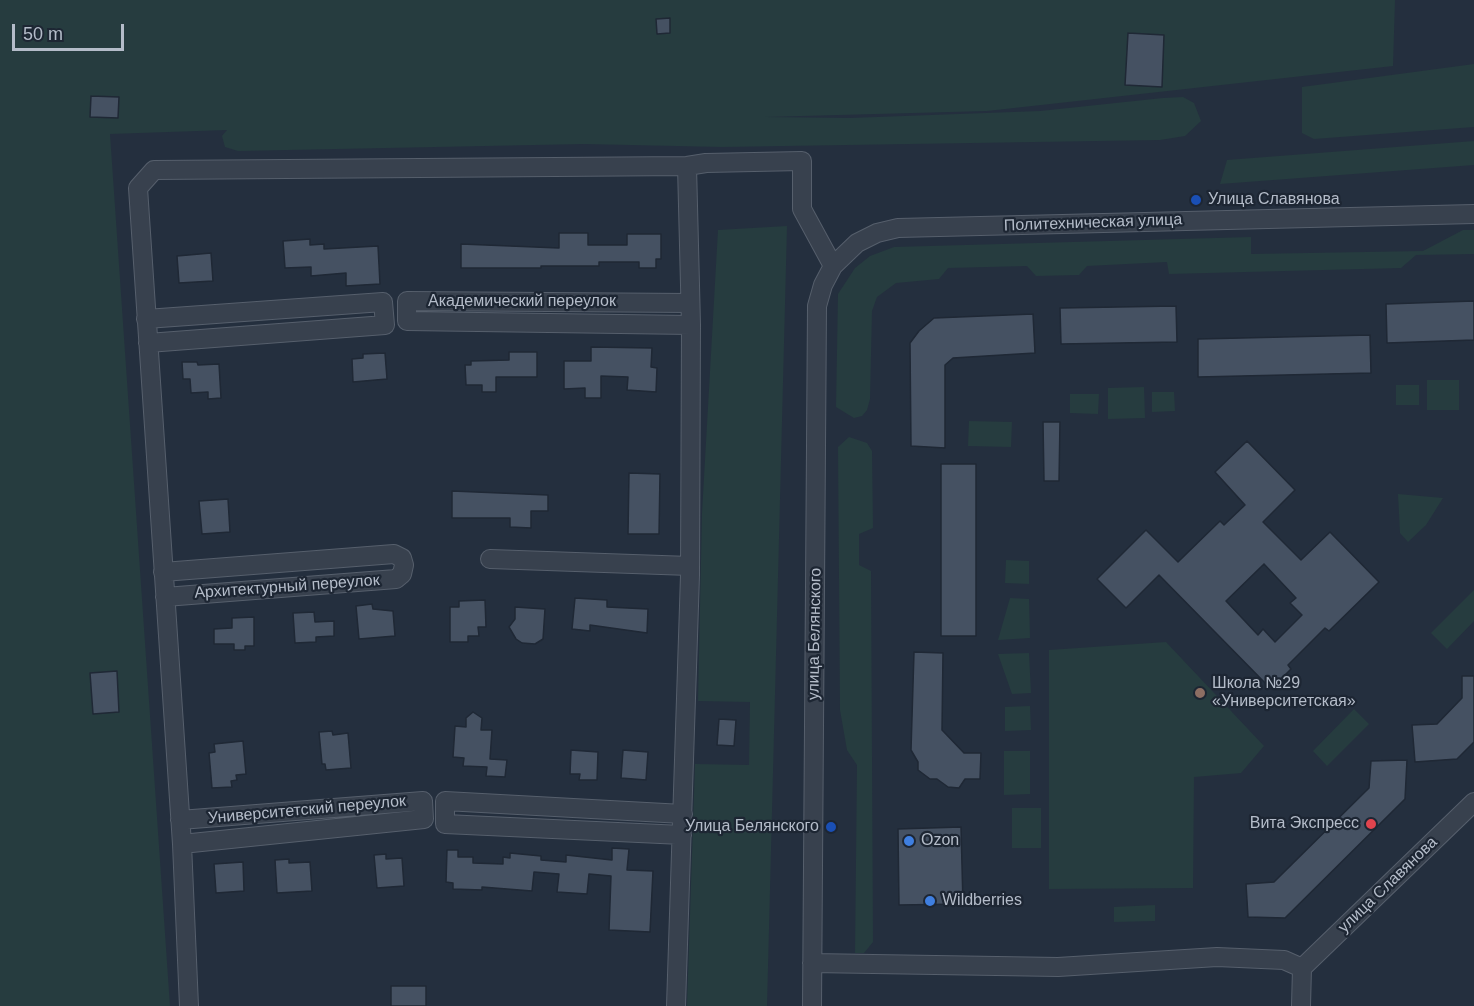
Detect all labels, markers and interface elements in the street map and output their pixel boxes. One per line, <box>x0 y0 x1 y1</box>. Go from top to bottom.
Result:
scale bar <box>15 12 128 50</box>
text: 50 m <box>23 24 63 44</box>
place label: Улица Славянова <box>1208 190 1340 210</box>
marker: Улица Славянова <box>1189 193 1203 207</box>
street label: Политехническая улица <box>1004 210 1182 236</box>
street label: Академический переулок <box>428 292 616 312</box>
street label: улица Белянского <box>804 568 826 700</box>
street label: Архитектурный переулок <box>194 571 380 603</box>
place label: Школа №29 «Университетская» <box>1212 674 1356 712</box>
marker: Школа №29 «Университетская» <box>1193 686 1207 700</box>
street label: Университетский переулок <box>207 792 407 828</box>
place label: Вита Экспресс <box>1250 814 1359 834</box>
place label: Улица Белянского <box>685 817 819 837</box>
marker: Вита Экспресс <box>1364 817 1378 831</box>
marker: Улица Белянского <box>824 820 838 834</box>
place label: Ozon <box>921 831 959 851</box>
street label: улица Славянова <box>1335 833 1441 937</box>
marker: Ozon <box>902 834 916 848</box>
place label: Wildberries <box>942 891 1022 911</box>
marker: Wildberries <box>923 894 937 908</box>

